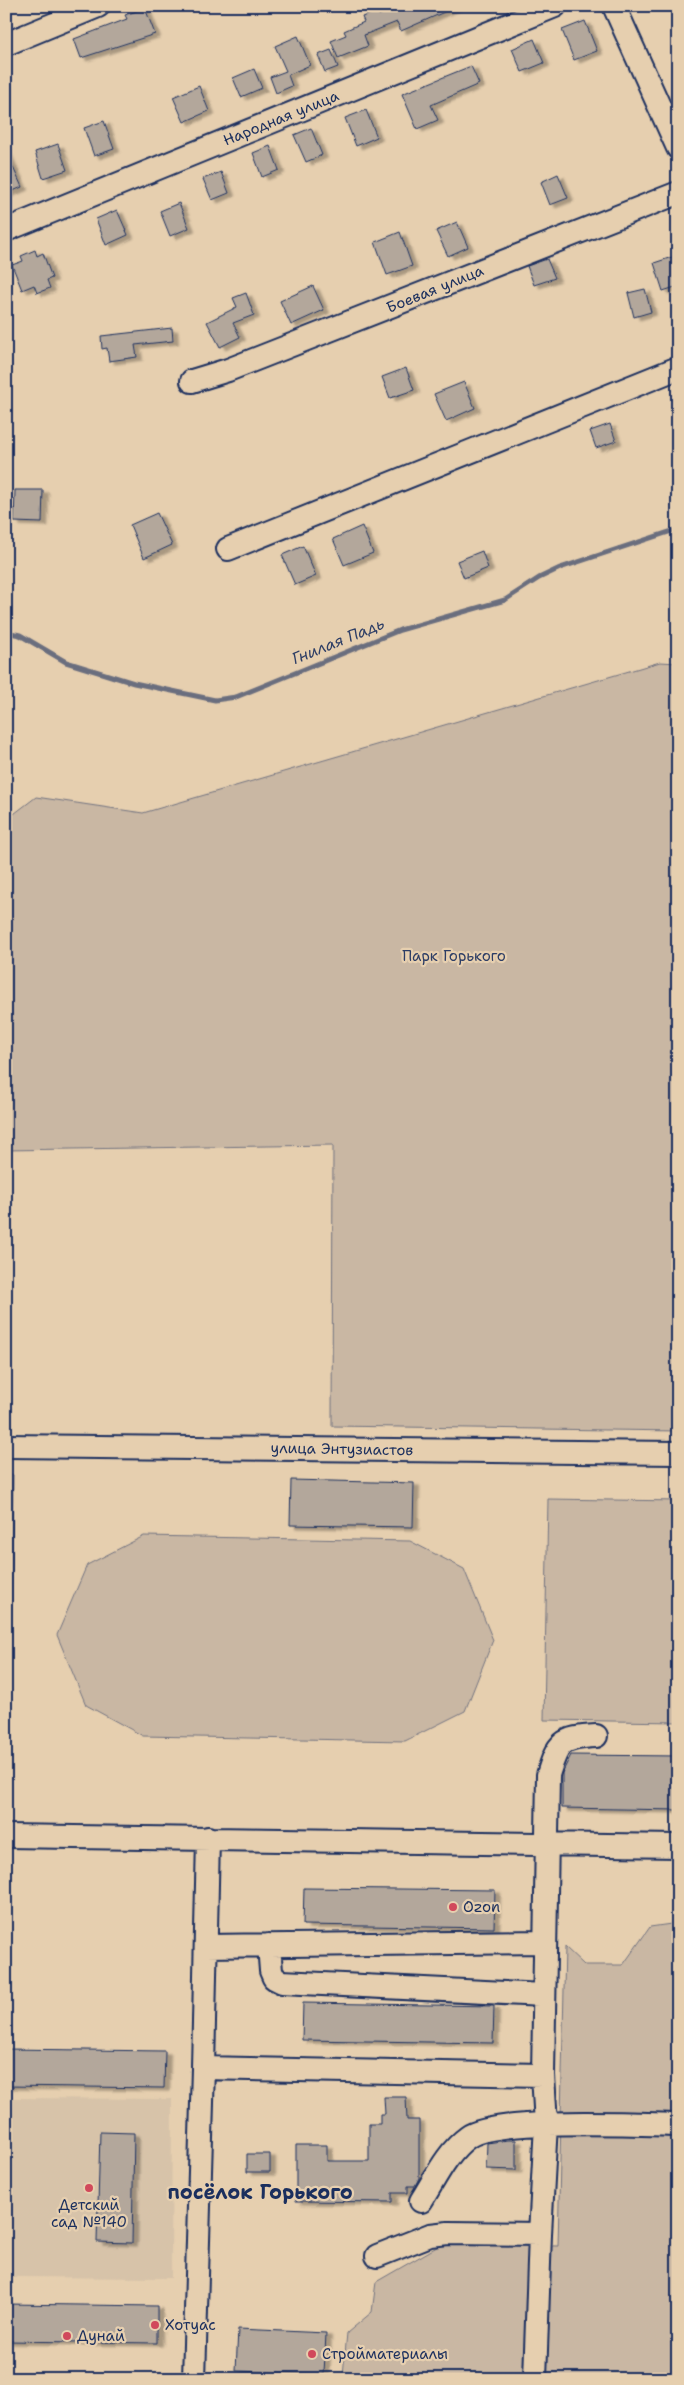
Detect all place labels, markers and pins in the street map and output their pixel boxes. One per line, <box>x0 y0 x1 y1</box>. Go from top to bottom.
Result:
place label: Ozon <box>463 1897 500 1917</box>
marker: Ozon <box>447 1901 459 1913</box>
marker: Детский сад №140 <box>83 2182 95 2194</box>
place label: Детский сад №140 <box>51 2195 127 2232</box>
place label: Хотуас <box>165 2315 216 2335</box>
marker: Хотуас <box>149 2319 161 2331</box>
place label: Дунай <box>77 2326 125 2346</box>
marker: Дунай <box>61 2330 73 2342</box>
place label: Стройматериалы <box>322 2344 448 2364</box>
marker: Стройматериалы <box>306 2348 318 2360</box>

